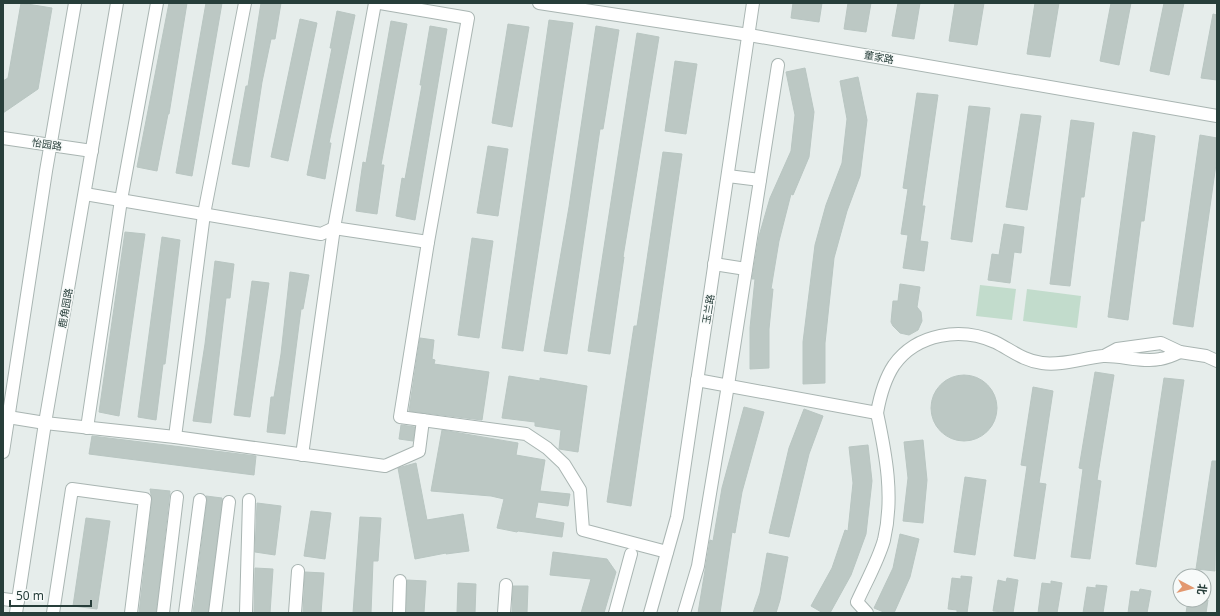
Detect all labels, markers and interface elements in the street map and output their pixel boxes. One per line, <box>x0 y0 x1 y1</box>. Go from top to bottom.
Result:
street label: 董家路 <box>863 48 895 66</box>
street label: 怡园路 <box>31 135 63 153</box>
street label: 鹿角园路 <box>55 287 75 329</box>
street label: 玉兰路 <box>699 293 717 325</box>
north arrow <box>1172 568 1212 608</box>
scale bar <box>10 582 91 608</box>
text: 北 <box>1194 583 1211 596</box>
text: 50 m <box>16 587 44 604</box>

